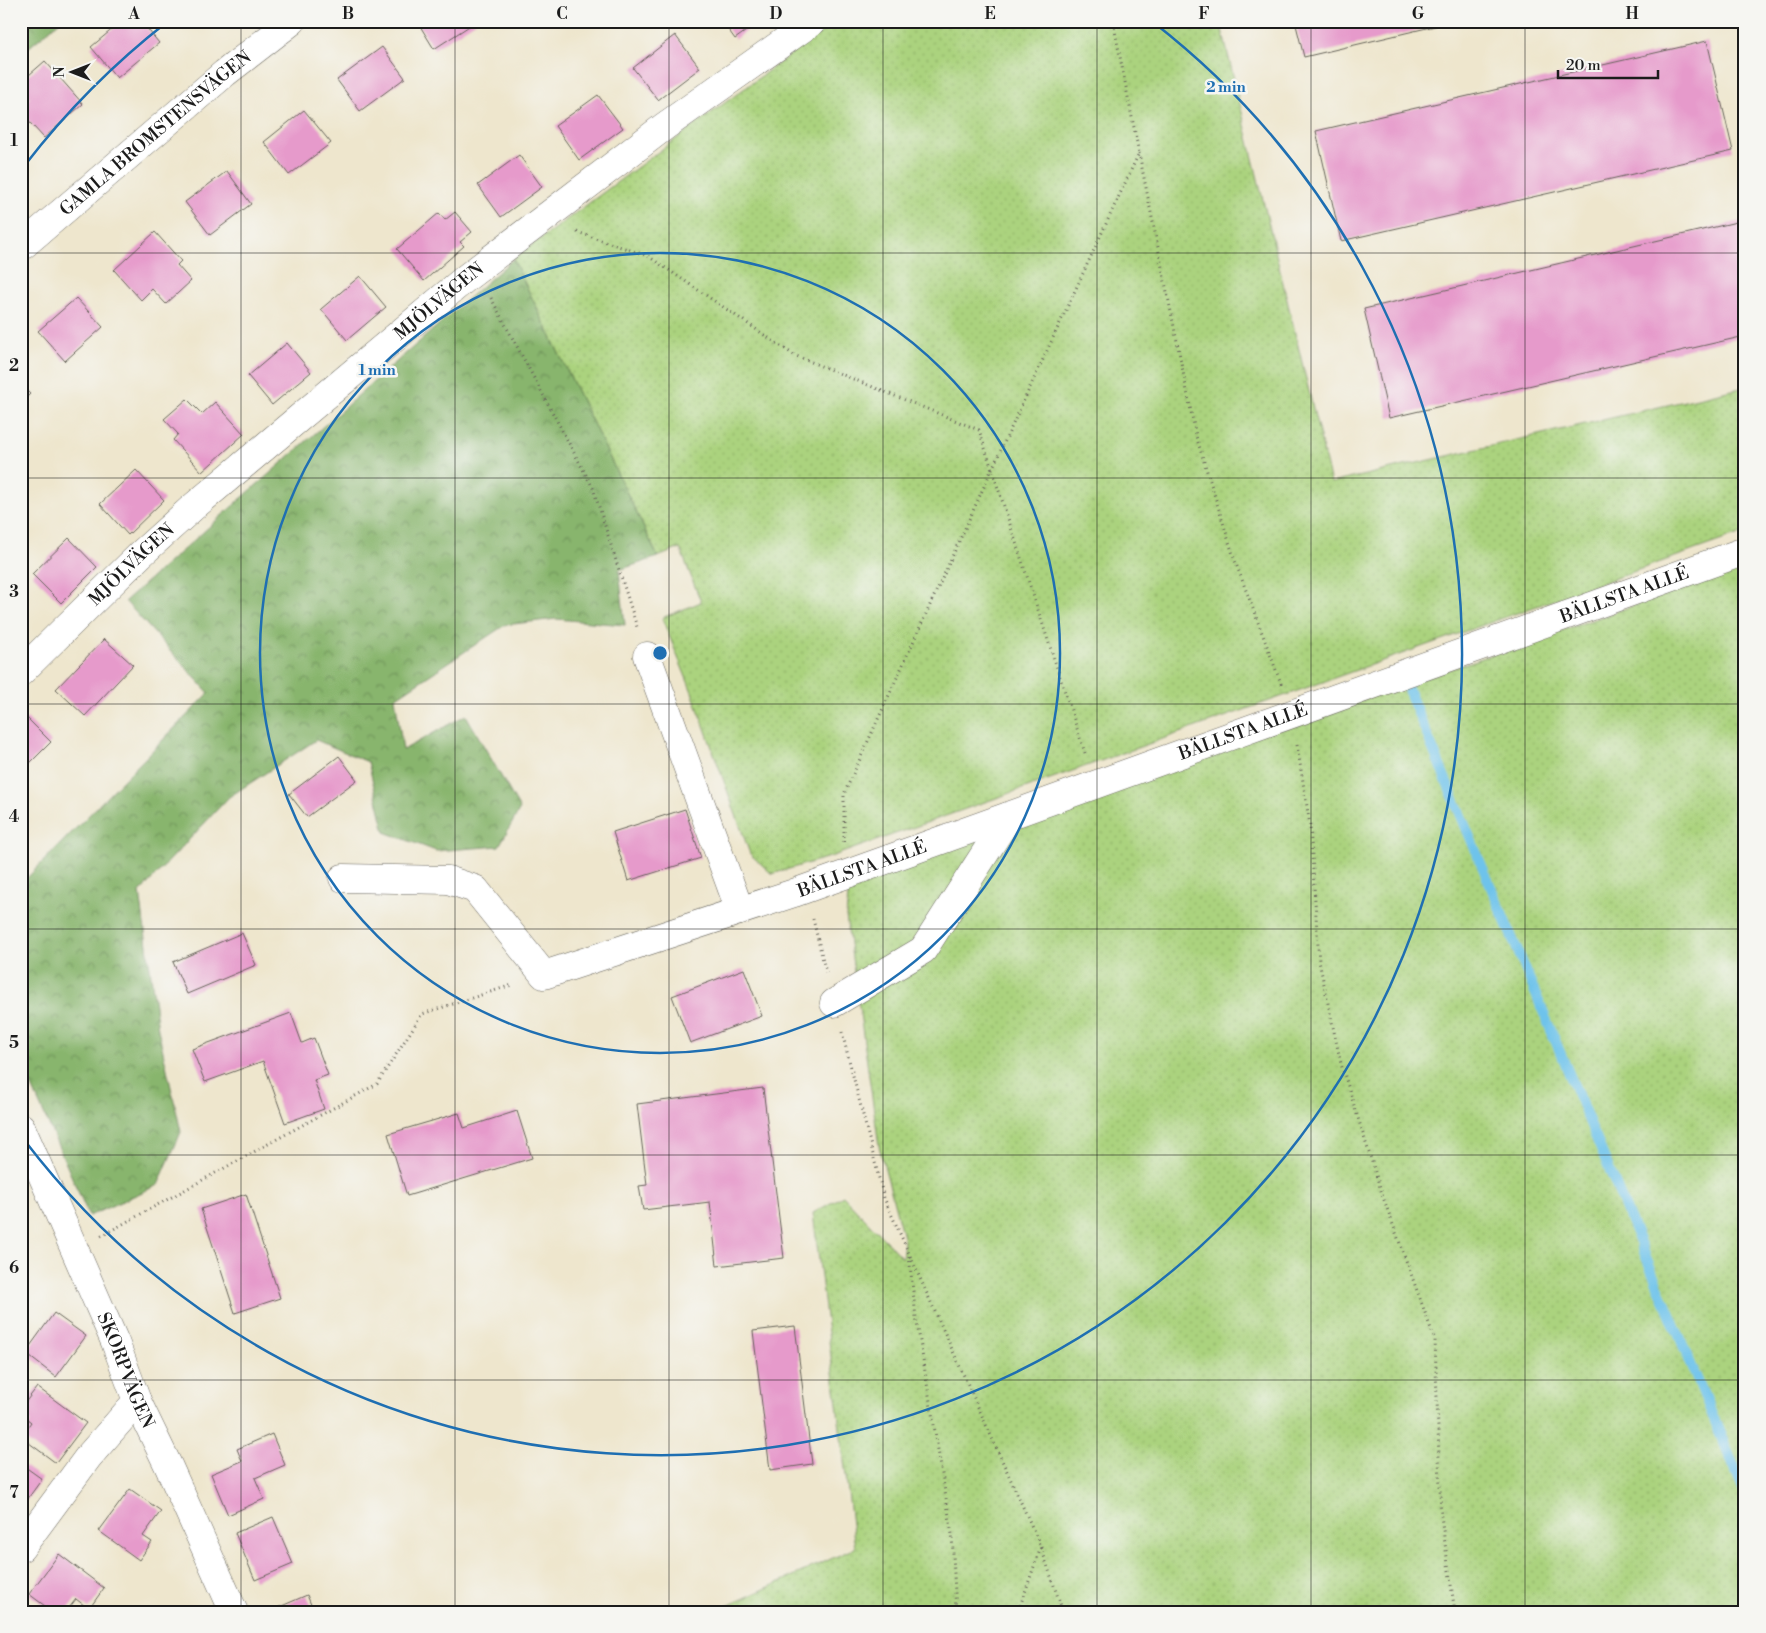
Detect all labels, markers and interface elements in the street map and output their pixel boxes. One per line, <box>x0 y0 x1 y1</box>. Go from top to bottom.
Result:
text: A <box>127 4 140 24</box>
text: B <box>342 4 354 24</box>
text: C <box>556 4 568 24</box>
text: D <box>770 4 783 24</box>
text: E <box>984 4 996 24</box>
text: F <box>1198 4 1210 24</box>
text: G <box>1412 4 1425 24</box>
text: H <box>1625 4 1639 24</box>
street label: GAMLA BROMSTENSVÄGEN <box>56 46 256 220</box>
north arrow <box>48 48 98 98</box>
scale bar <box>1558 48 1658 80</box>
text: 20 m <box>1566 56 1601 75</box>
text: 2 min <box>1206 78 1246 97</box>
text: 1 <box>10 131 18 151</box>
street label: MJÖLVÄGEN <box>390 257 489 345</box>
text: 2 <box>9 356 19 376</box>
text: 1 min <box>358 361 396 380</box>
street label: MJÖLVÄGEN <box>84 518 180 611</box>
street label: BÄLLSTA ALLÉ <box>1556 561 1692 629</box>
text: 3 <box>9 582 19 602</box>
centre of rings <box>651 644 669 662</box>
street label: BÄLLSTA ALLÉ <box>1175 698 1311 766</box>
text: 4 <box>9 807 20 827</box>
street label: BÄLLSTA ALLÉ <box>793 835 930 903</box>
text: 5 <box>9 1033 19 1053</box>
text: 6 <box>9 1258 19 1278</box>
street label: SKORPVÄGEN <box>92 1309 160 1433</box>
text: 7 <box>9 1483 19 1503</box>

